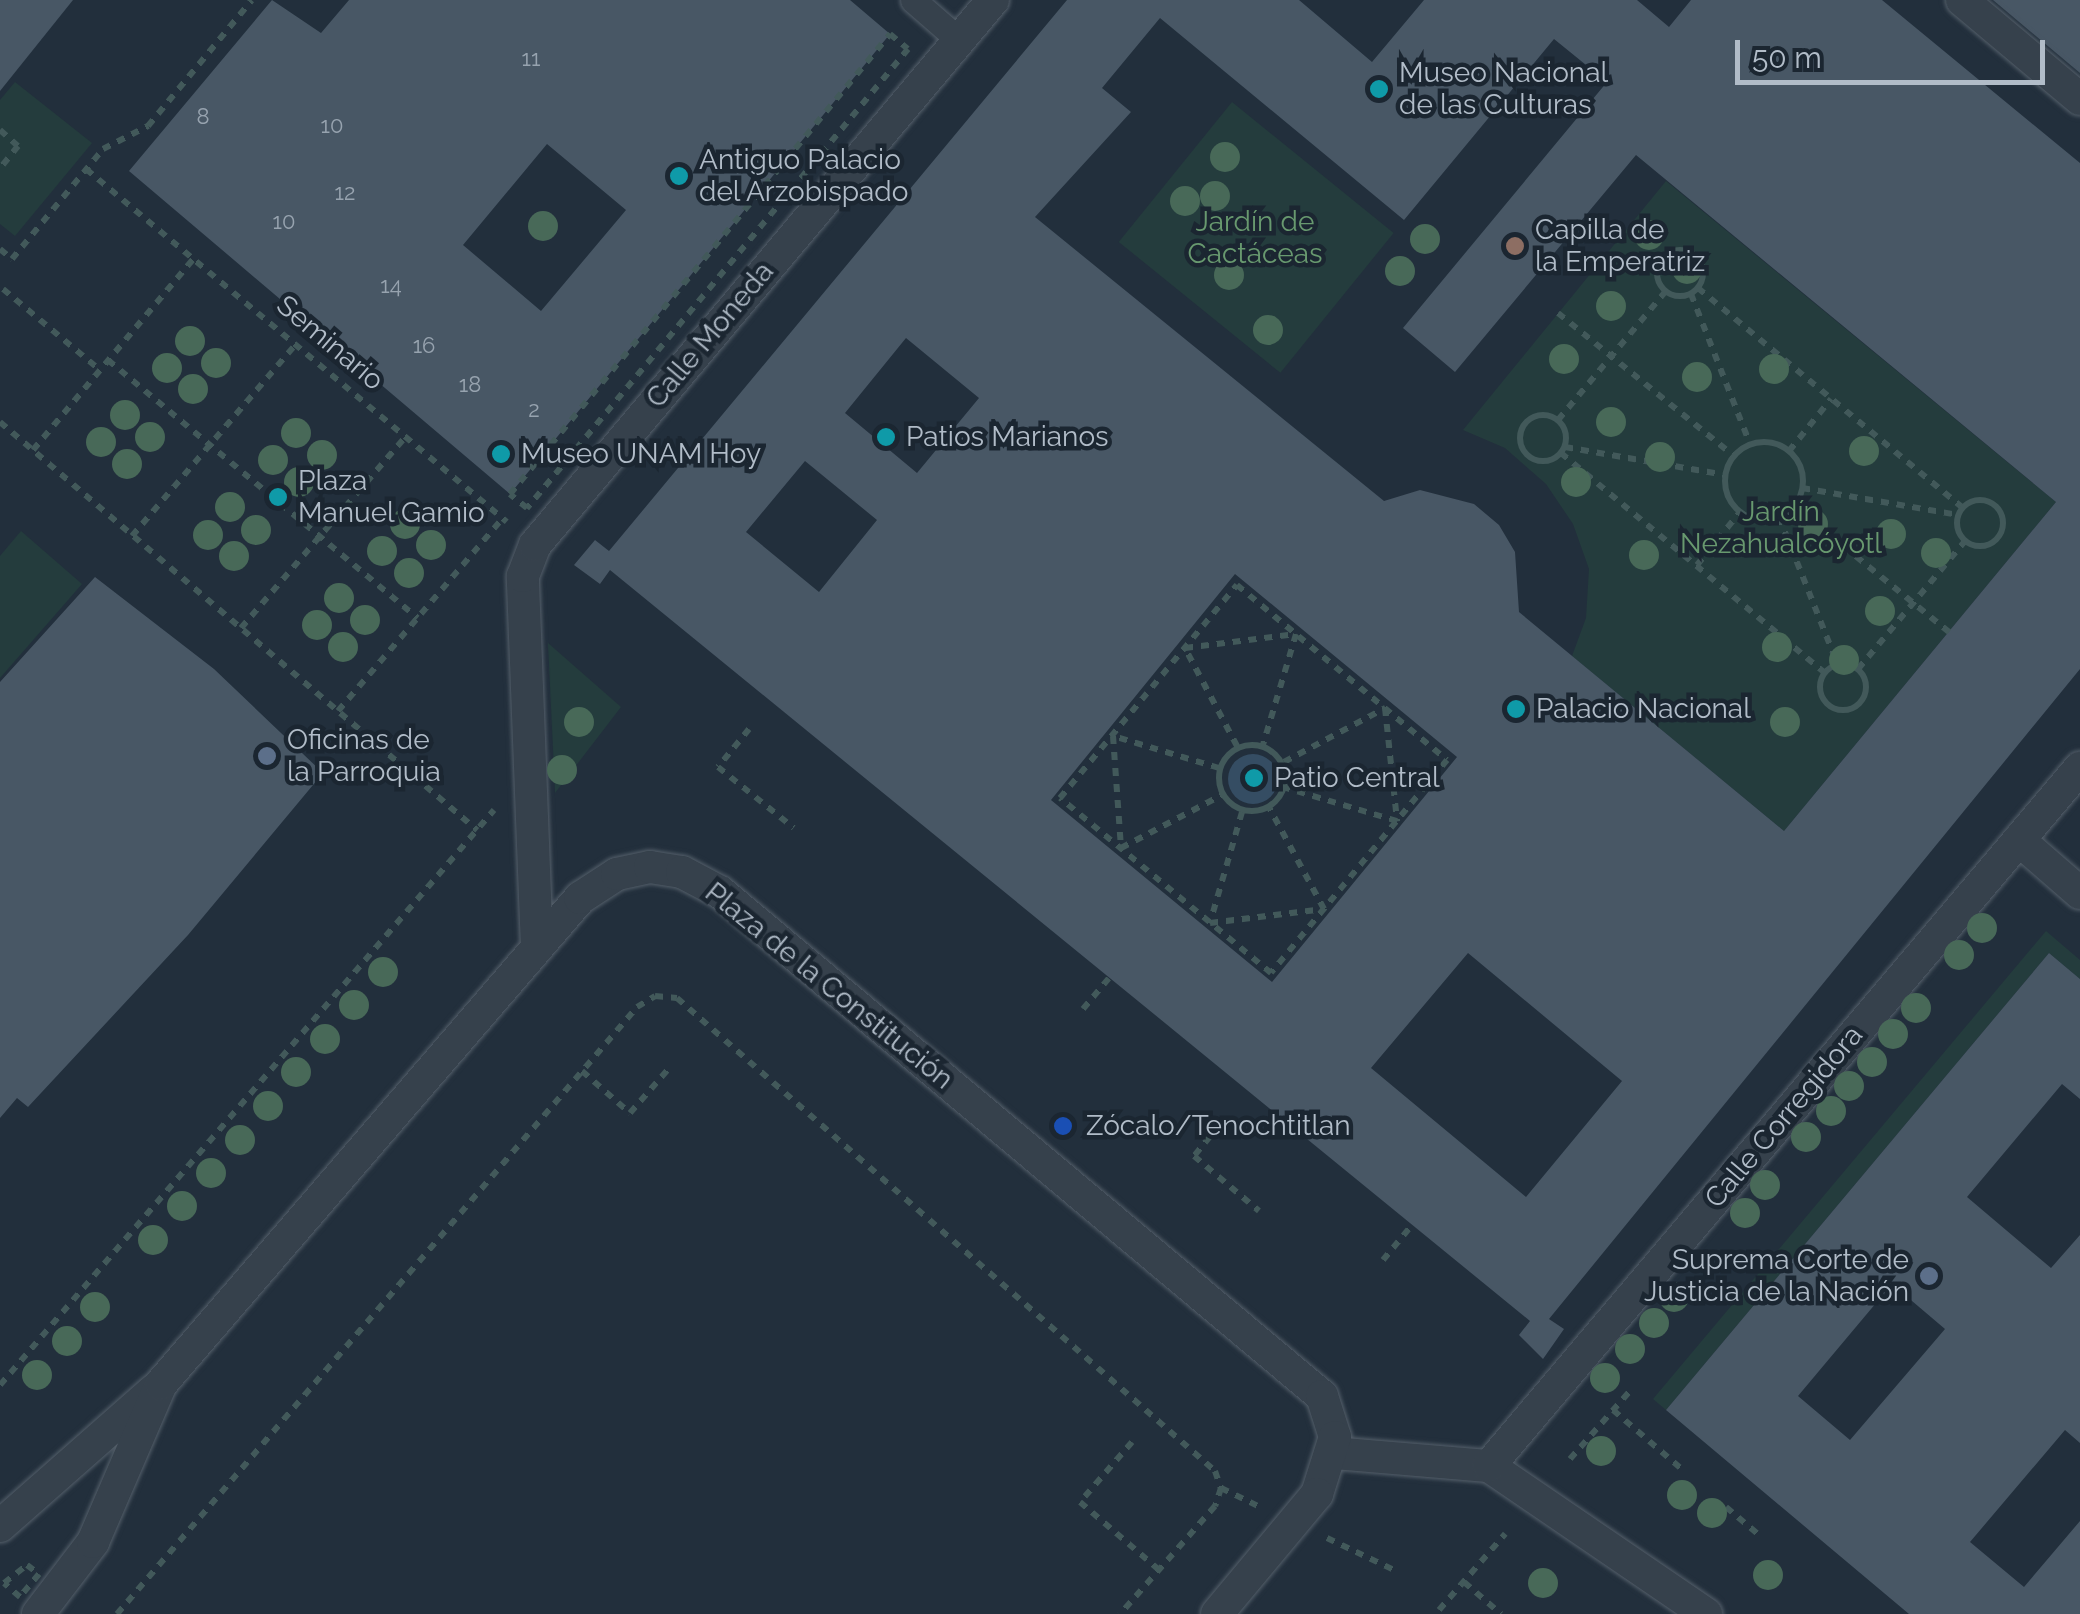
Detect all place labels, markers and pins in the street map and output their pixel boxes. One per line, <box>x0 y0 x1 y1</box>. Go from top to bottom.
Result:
place label: Museo Nacional de las Culturas <box>1399 56 1608 122</box>
marker: Museo Nacional de las Culturas <box>1368 78 1390 100</box>
place label: Antiguo Palacio del Arzobispado <box>699 143 910 209</box>
marker: Antiguo Palacio del Arzobispado <box>668 165 690 187</box>
place label: Capilla de la Emperatriz <box>1535 213 1705 279</box>
marker: Capilla de la Emperatriz <box>1504 235 1526 257</box>
place label: Patios Marianos <box>906 420 1109 454</box>
marker: Patios Marianos <box>875 426 897 448</box>
place label: Museo UNAM Hoy <box>521 437 761 471</box>
marker: Museo UNAM Hoy <box>490 443 512 465</box>
place label: Plaza Manuel Gamio <box>298 464 486 530</box>
marker: Plaza Manuel Gamio <box>267 486 289 508</box>
place label: Palacio Nacional <box>1536 692 1751 726</box>
marker: Palacio Nacional <box>1505 698 1527 720</box>
place label: Oficinas de la Parroquia <box>287 723 441 789</box>
marker: Oficinas de la Parroquia <box>256 745 278 767</box>
place label: Patio Central <box>1274 761 1440 795</box>
marker: Patio Central <box>1243 767 1265 789</box>
place label: Zócalo/Tenochtitlan <box>1086 1109 1351 1143</box>
marker: Zócalo/Tenochtitlan <box>1050 1113 1076 1139</box>
place label: Suprema Corte de Justicia de la Nación <box>1644 1243 1909 1309</box>
marker: Suprema Corte de Justicia de la Nación <box>1918 1265 1940 1287</box>

